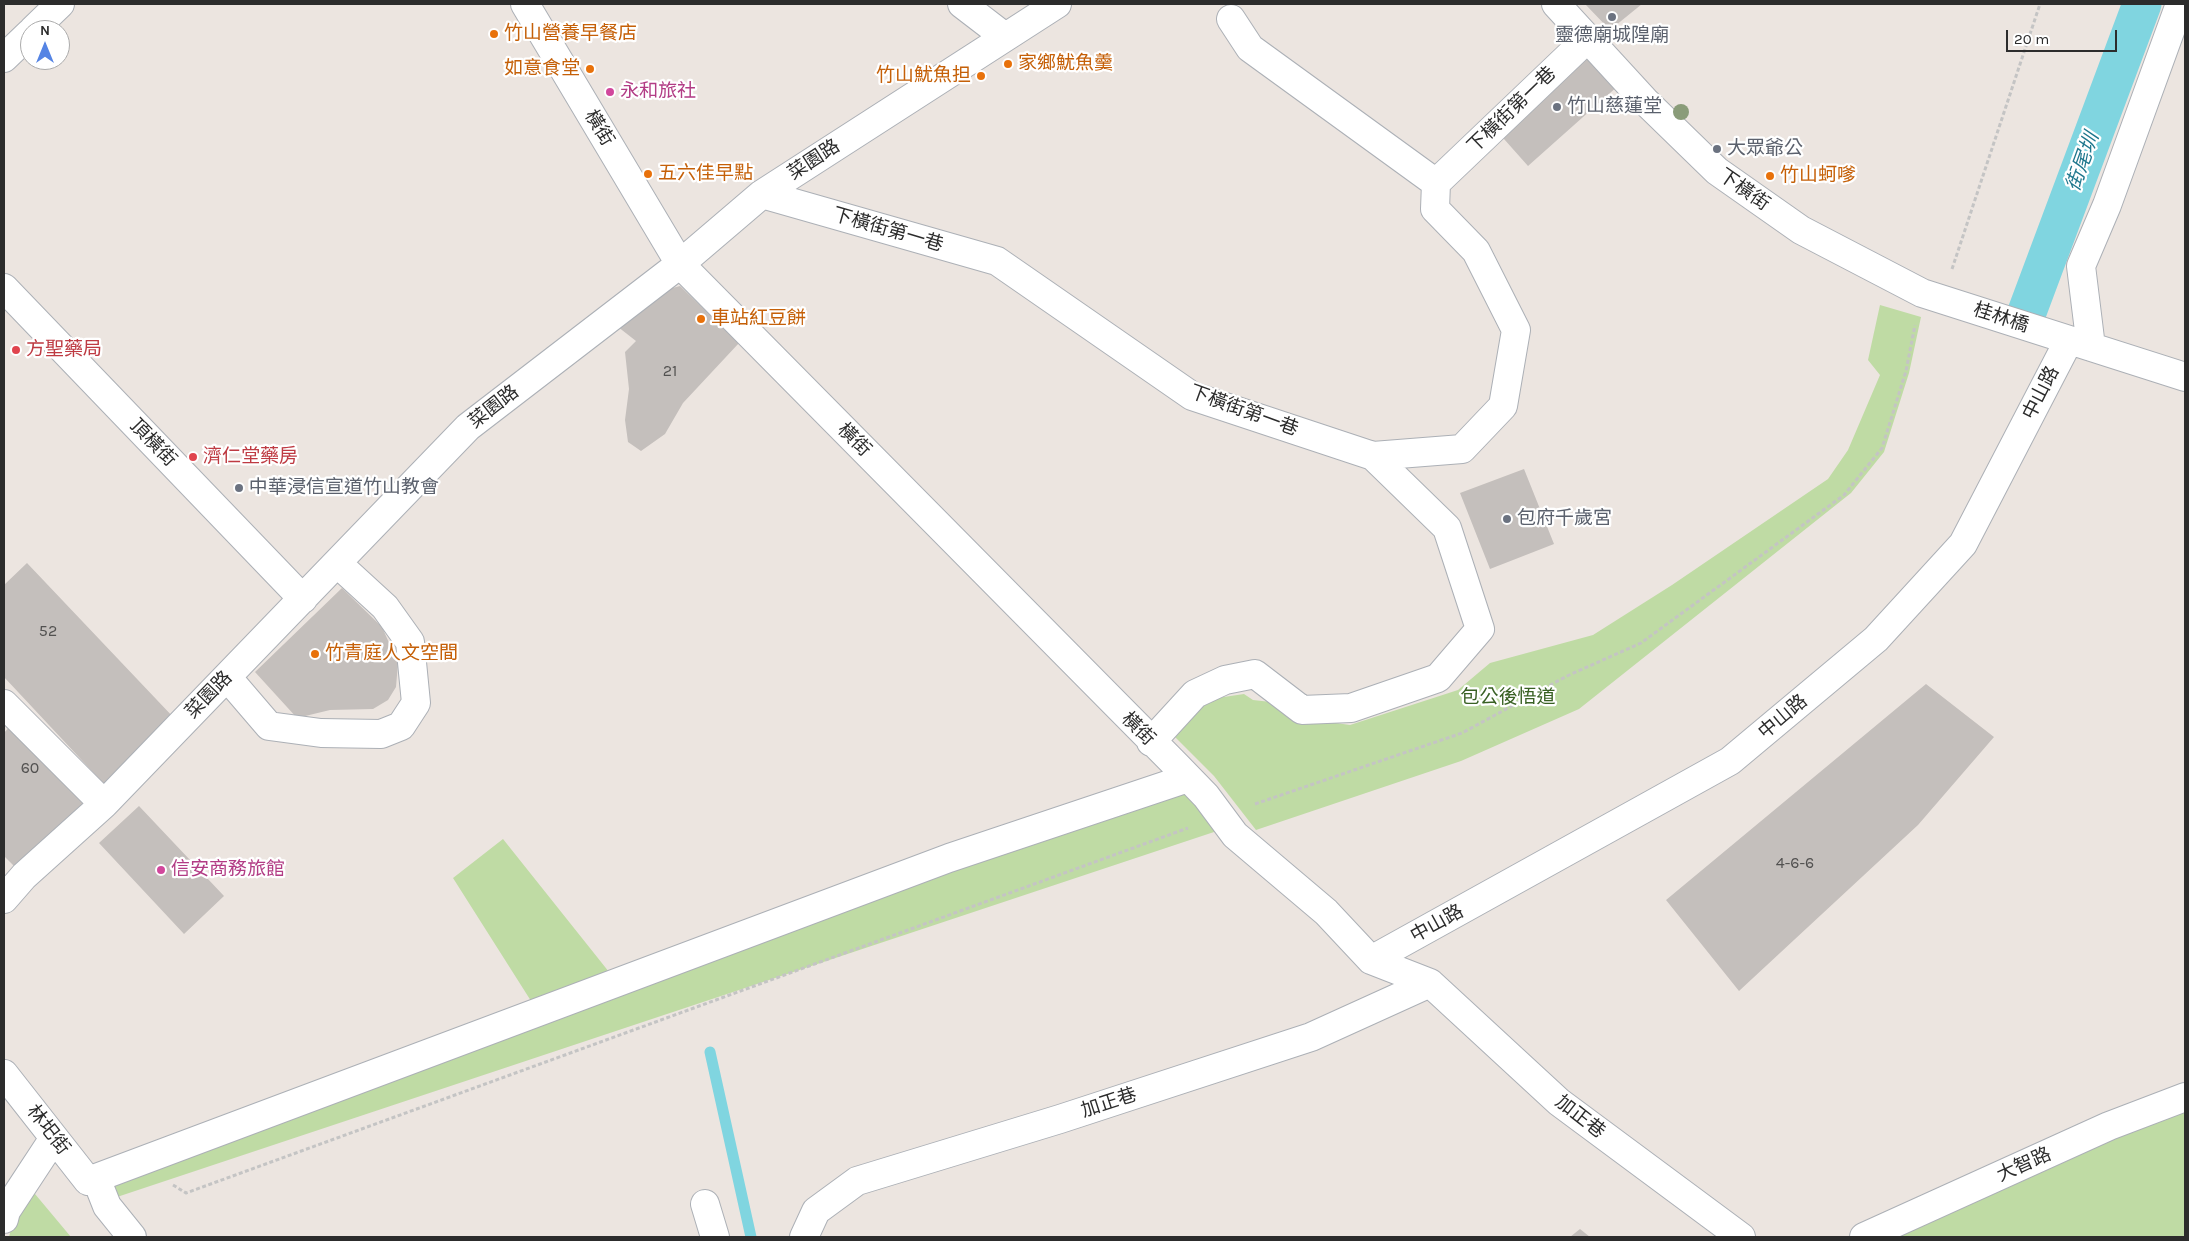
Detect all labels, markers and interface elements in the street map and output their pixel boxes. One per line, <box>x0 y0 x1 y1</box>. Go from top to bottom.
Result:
marker: 靈德廟城隍廟 <box>1606 11 1618 23</box>
north arrow <box>20 20 70 70</box>
scale bar <box>2009 20 2120 52</box>
text: N <box>40 22 50 39</box>
place label: 竹山營養早餐店 <box>504 23 637 45</box>
place label: 靈德廟城隍廟 <box>1555 25 1669 47</box>
marker: 竹山營養早餐店 <box>488 28 500 40</box>
text: 20 m <box>2014 30 2049 48</box>
place label: 家鄉魷魚羹 <box>1018 53 1113 75</box>
place label: 如意食堂 <box>504 58 580 80</box>
marker: 家鄉魷魚羹 <box>1002 58 1014 70</box>
street label: 下橫街第一巷 <box>1463 62 1561 158</box>
marker: 如意食堂 <box>584 63 596 75</box>
place label: 竹山魷魚担 <box>876 65 971 87</box>
marker: 竹山魷魚担 <box>975 70 987 82</box>
place label: 永和旅社 <box>620 81 696 103</box>
marker: 永和旅社 <box>604 86 616 98</box>
place label: 竹山慈蓮堂 <box>1567 96 1662 118</box>
marker: 竹山慈蓮堂 <box>1551 101 1563 113</box>
street label: 橫街 <box>579 106 619 150</box>
water label: 街尾圳 <box>2061 130 2105 194</box>
street label: 菜園路 <box>784 135 844 185</box>
place label: 大眾爺公 <box>1727 138 1803 160</box>
marker: 大眾爺公 <box>1711 143 1723 155</box>
place label: 五六佳早點 <box>658 163 753 185</box>
street label: 下橫街 <box>1714 164 1774 216</box>
place label: 竹山蚵嗲 <box>1780 165 1856 187</box>
marker: 五六佳早點 <box>642 168 654 180</box>
marker: 竹山蚵嗲 <box>1764 170 1776 182</box>
street label: 下橫街第一巷 <box>830 203 946 257</box>
street label: 桂林橋 <box>1970 298 2032 338</box>
place label: 車站紅豆餅 <box>711 308 806 330</box>
marker: 車站紅豆餅 <box>695 313 707 325</box>
place label: 方聖藥局 <box>26 339 102 361</box>
marker: 方聖藥局 <box>10 344 22 356</box>
house number: 21 <box>663 361 677 381</box>
street label: 中山路 <box>2018 362 2064 424</box>
street label: 菜園路 <box>465 380 523 434</box>
street label: 下橫街第一巷 <box>1187 381 1301 441</box>
street label: 頂橫街 <box>125 415 181 471</box>
street label: 橫街 <box>833 419 875 461</box>
place label: 濟仁堂藥房 <box>203 446 298 468</box>
marker: 濟仁堂藥房 <box>187 451 199 463</box>
place label: 中華浸信宣道竹山教會 <box>249 477 439 499</box>
marker: 中華浸信宣道竹山教會 <box>233 482 245 494</box>
place label: 包府千歲宮 <box>1517 508 1612 530</box>
marker: 包府千歲宮 <box>1501 513 1513 525</box>
house number: 52 <box>39 621 57 641</box>
place label: 竹青庭人文空間 <box>325 643 458 665</box>
marker: 竹青庭人文空間 <box>309 648 321 660</box>
street label: 菜園路 <box>181 667 237 723</box>
park label: 包公後悟道 <box>1461 687 1555 709</box>
street label: 中山路 <box>1754 690 1812 744</box>
street label: 橫街 <box>1117 708 1159 750</box>
house number: 60 <box>21 758 39 778</box>
house number: 4-6-6 <box>1776 853 1814 873</box>
place label: 信安商務旅館 <box>171 859 285 881</box>
marker: 信安商務旅館 <box>155 864 167 876</box>
street label: 中山路 <box>1407 900 1467 948</box>
street label: 加正巷 <box>1078 1083 1140 1123</box>
street label: 加正巷 <box>1551 1090 1609 1144</box>
street label: 林圯街 <box>21 1101 75 1159</box>
street label: 大智路 <box>1993 1143 2055 1187</box>

